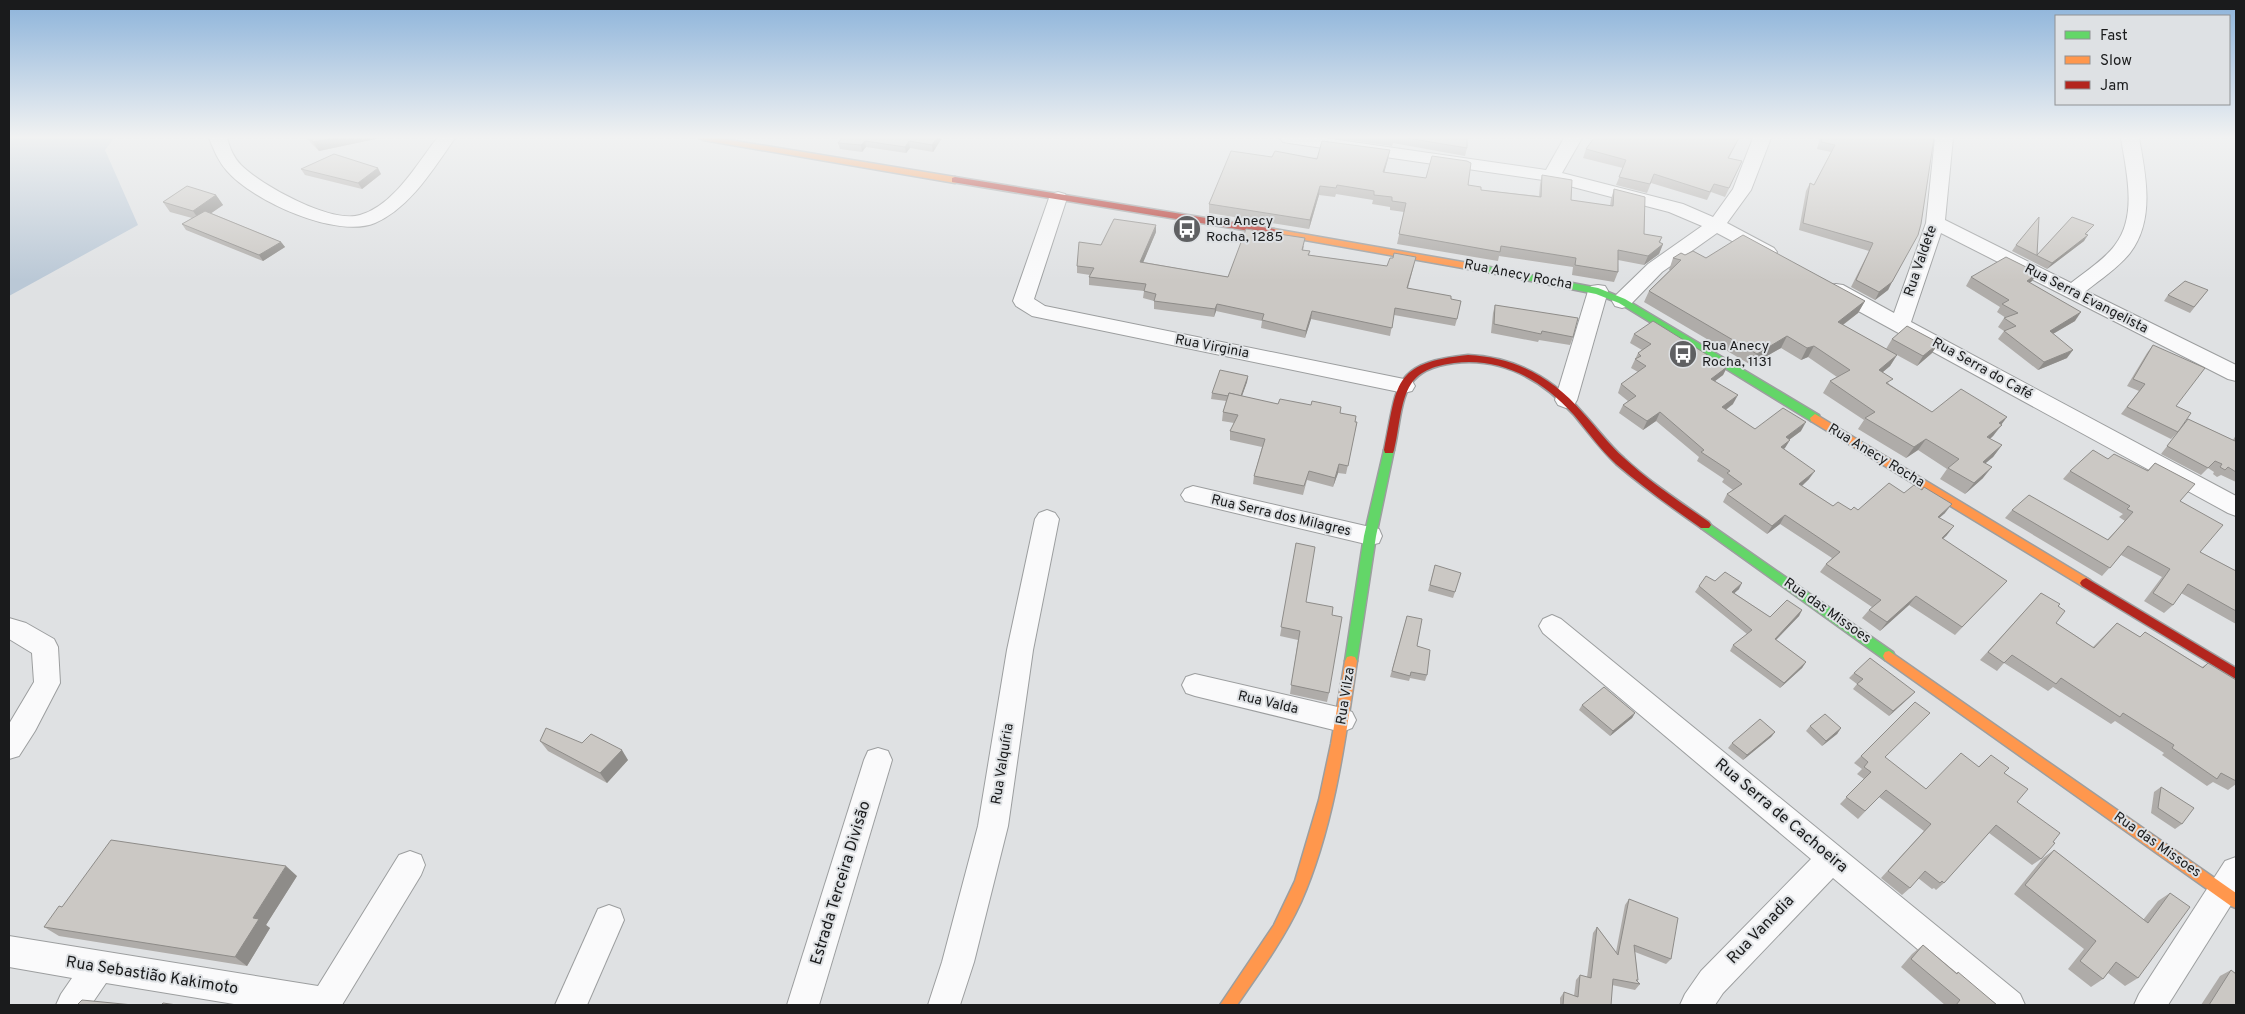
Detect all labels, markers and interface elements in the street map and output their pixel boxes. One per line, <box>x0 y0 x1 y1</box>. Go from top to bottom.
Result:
legend <box>2055 15 2230 105</box>
text: Fast <box>2100 27 2128 46</box>
text: Slow <box>2100 52 2132 71</box>
text: Jam <box>2100 77 2129 96</box>
place label: Rua Anecy Rocha, 1285 <box>1206 213 1283 246</box>
bus stop icon: Rua Anecy Rocha, 1285 <box>1172 214 1202 244</box>
street label: Rua Valdete <box>1901 223 1941 299</box>
street label: Rua Anecy Rocha <box>1463 256 1573 294</box>
street label: Rua Serra Evangelista <box>2021 260 2151 338</box>
street label: Rua Virginia <box>1173 331 1251 363</box>
street label: Rua Serra do Café <box>1929 334 2035 404</box>
place label: Rua Anecy Rocha, 1131 <box>1702 338 1772 371</box>
bus stop icon: Rua Anecy Rocha, 1131 <box>1668 339 1698 369</box>
street label: Rua Anecy Rocha <box>1825 420 1927 492</box>
street label: Rua Serra dos Milagres <box>1209 492 1353 540</box>
street label: Rua das Missoes <box>1780 575 1874 647</box>
street label: Rua Vilza <box>1333 666 1359 726</box>
street label: Rua Valda <box>1236 688 1300 718</box>
street label: Rua Valquíria <box>988 722 1018 806</box>
street label: Rua Serra de Cachoeira <box>1710 754 1852 878</box>
street label: Estrada Terceira Divisão <box>807 799 875 967</box>
street label: Rua das Missoes <box>2110 809 2204 881</box>
street label: Rua Vanadia <box>1723 891 1799 969</box>
street label: Rua Sebastião Kakimoto <box>64 953 240 1000</box>

